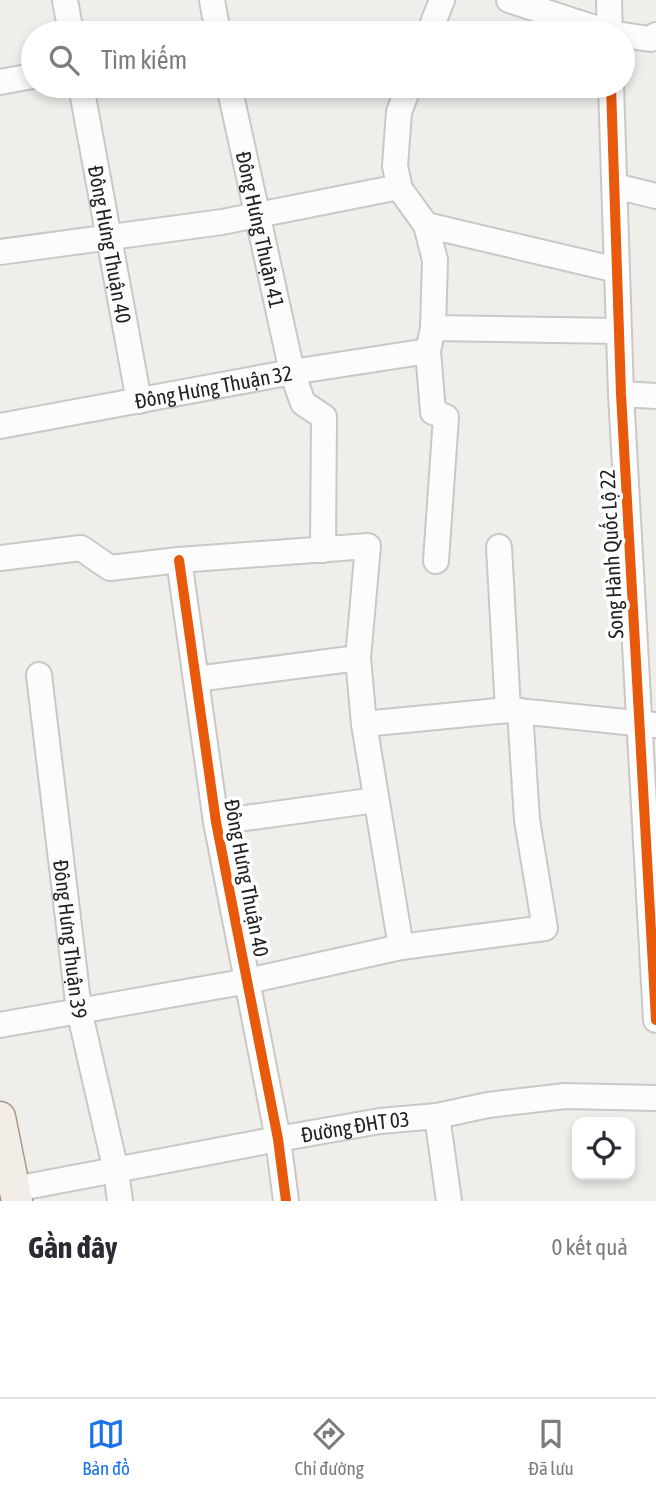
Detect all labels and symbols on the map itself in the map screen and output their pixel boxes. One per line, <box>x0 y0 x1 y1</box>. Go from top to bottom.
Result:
street label: Đông Hưng Thuận 41 <box>232 149 290 310</box>
street label: Đông Hưng Thuận 40 <box>84 164 136 325</box>
street label: Đông Hưng Thuận 32 <box>133 360 294 413</box>
street label: Song Hành Quốc Lộ 22 <box>595 469 627 639</box>
street label: Đông Hưng Thuận 40 <box>220 797 274 959</box>
street label: Đông Hưng Thuận 39 <box>49 858 93 1021</box>
street label: Đường ĐHT 03 <box>299 1106 411 1147</box>

